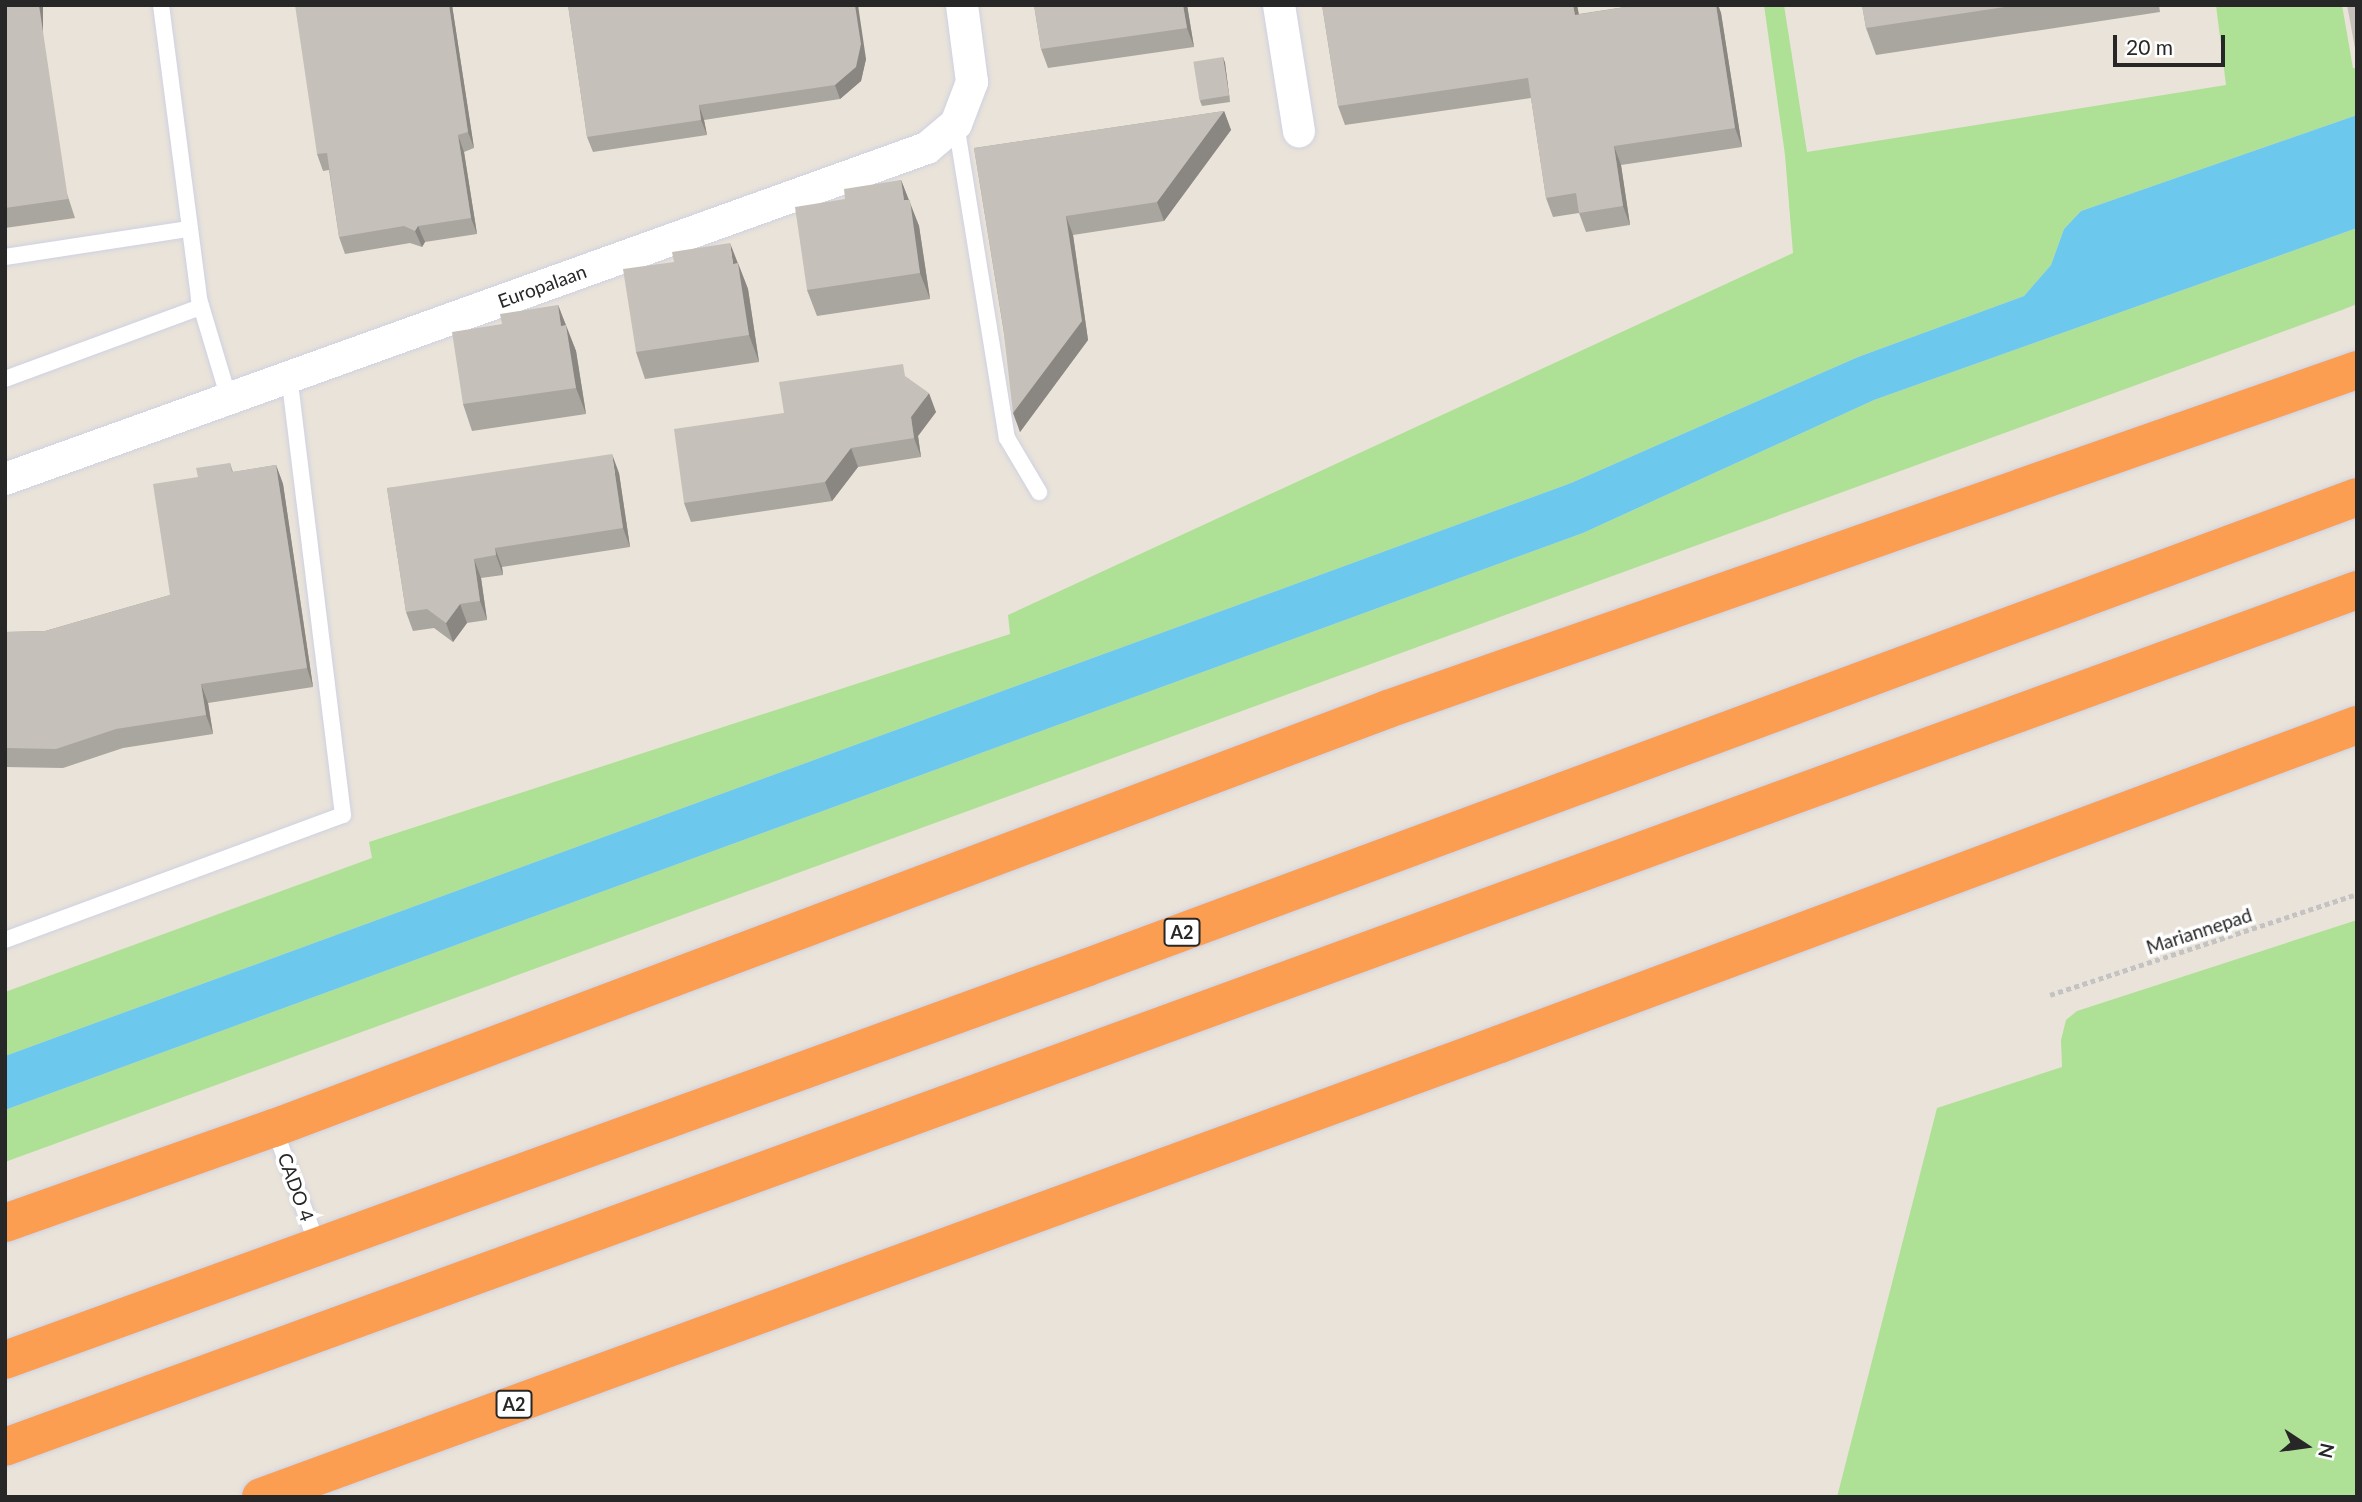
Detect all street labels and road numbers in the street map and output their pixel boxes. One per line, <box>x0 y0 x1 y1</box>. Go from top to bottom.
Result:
street label: Europalaan <box>495 259 589 313</box>
street label: Mariannepad <box>2143 903 2255 959</box>
road number: A2 <box>1163 917 1201 946</box>
street label: CADO 4 <box>273 1150 319 1224</box>
road number: A2 <box>495 1390 533 1419</box>

